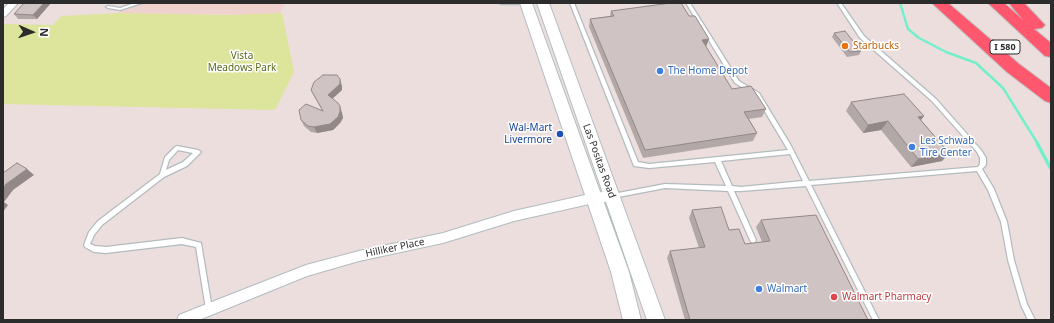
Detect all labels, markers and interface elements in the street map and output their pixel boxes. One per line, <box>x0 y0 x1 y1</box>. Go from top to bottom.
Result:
north arrow <box>12 12 52 52</box>
text: N <box>37 28 52 37</box>
place label: Starbucks <box>853 40 899 52</box>
road number: I 580 <box>990 40 1020 54</box>
marker: Starbucks <box>840 41 850 51</box>
park label: Vista Meadows Park <box>208 50 276 74</box>
place label: The Home Depot <box>668 65 748 77</box>
marker: The Home Depot <box>655 66 665 76</box>
place label: Wal-Mart Livermore <box>504 122 552 146</box>
street label: Las Positas Road <box>580 122 618 200</box>
marker: Wal-Mart Livermore <box>555 129 565 139</box>
place label: Les Schwab Tire Center <box>920 135 974 158</box>
marker: Les Schwab Tire Center <box>907 142 917 152</box>
street label: Hilliker Place <box>364 236 426 260</box>
place label: Walmart <box>767 283 807 295</box>
marker: Walmart <box>754 284 764 294</box>
place label: Walmart Pharmacy <box>842 291 931 303</box>
marker: Walmart Pharmacy <box>829 292 839 302</box>

